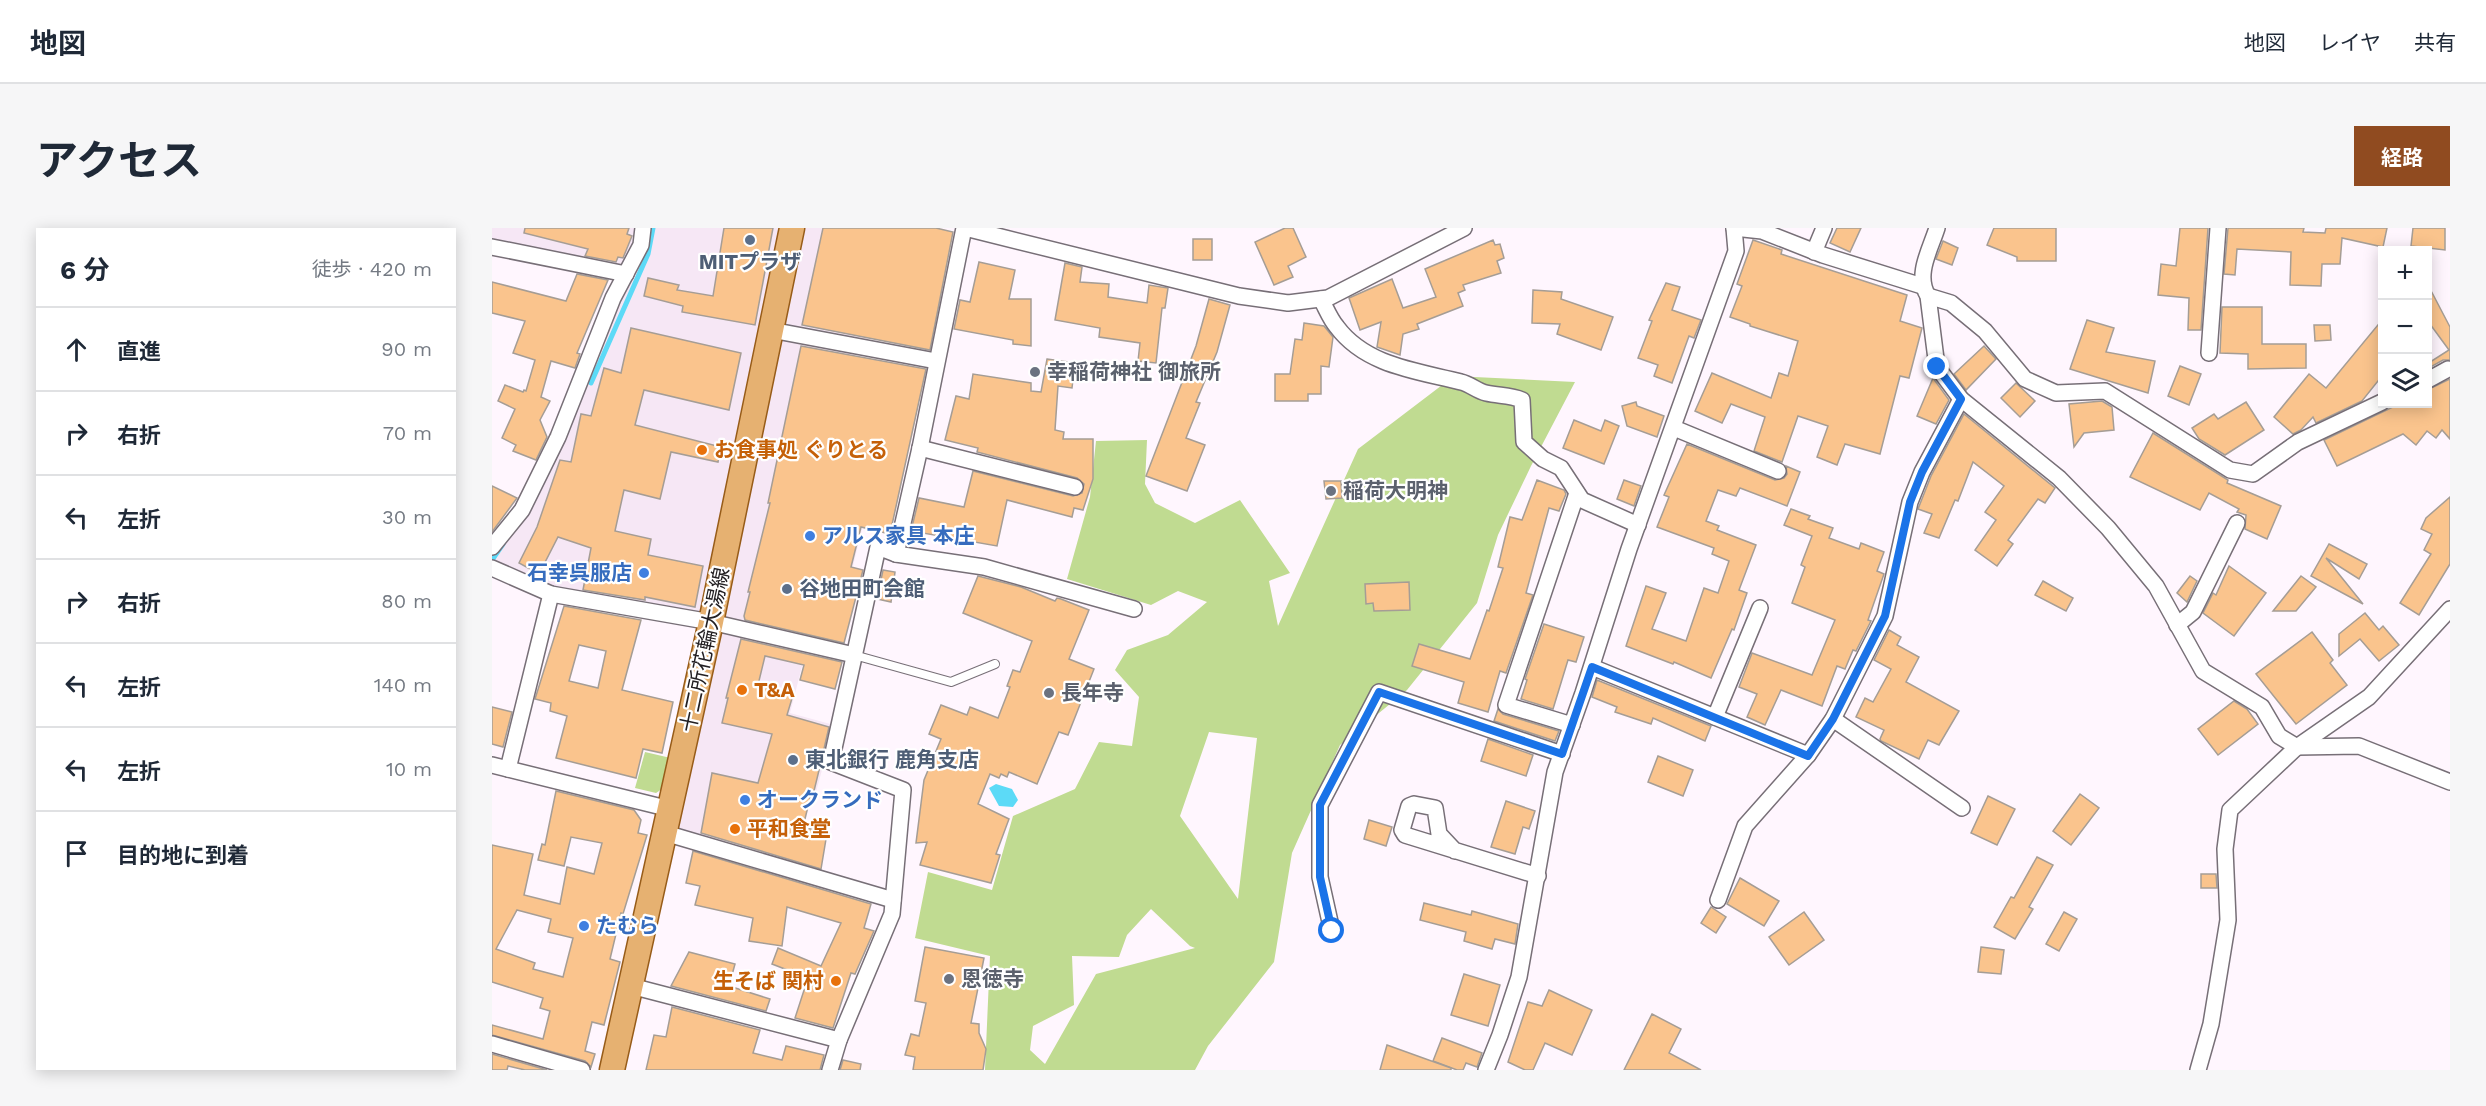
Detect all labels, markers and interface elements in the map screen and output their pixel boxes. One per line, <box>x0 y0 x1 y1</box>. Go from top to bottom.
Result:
text: 地図 <box>30 27 86 60</box>
text: 地図 <box>2244 30 2286 55</box>
text: レイヤ <box>2319 30 2381 55</box>
text: 共有 <box>2414 30 2456 55</box>
button: 経路 <box>2354 126 2450 186</box>
text: アクセス <box>36 136 202 185</box>
marker: MITプラザ <box>743 233 757 247</box>
map controls <box>2378 246 2432 408</box>
button: + <box>2378 246 2432 300</box>
place label: MITプラザ <box>699 249 801 274</box>
text: 6 分 <box>60 255 109 285</box>
text: 徒歩 · 420 m <box>312 257 432 281</box>
button: − <box>2378 300 2432 354</box>
icon: ahead <box>60 333 93 366</box>
text: 90 m <box>381 337 432 361</box>
text: 直進 <box>117 339 161 364</box>
route end <box>1923 353 1949 379</box>
button: layers <box>2378 354 2432 408</box>
place label: 幸稲荷神社 御旅所 <box>1047 359 1221 384</box>
marker: 幸稲荷神社 御旅所 <box>1028 365 1042 379</box>
icon: right <box>60 417 93 450</box>
text: 70 m <box>383 421 432 445</box>
text: 右折 <box>117 423 161 448</box>
place label: お食事処 ぐりとる <box>714 437 888 462</box>
marker: お食事処 ぐりとる <box>695 443 709 457</box>
place label: 稲荷大明神 <box>1343 478 1448 503</box>
marker: 稲荷大明神 <box>1324 484 1338 498</box>
icon: left <box>60 501 93 534</box>
text: 30 m <box>382 505 432 529</box>
text: 左折 <box>117 507 161 532</box>
place label: アルス家具 本庄 <box>822 523 975 548</box>
marker: アルス家具 本庄 <box>803 529 817 543</box>
place label: 石幸呉服店 <box>527 560 632 585</box>
street label: 十二所花輪大湯線 <box>675 565 734 735</box>
marker: 石幸呉服店 <box>637 566 651 580</box>
place label: 谷地田町会館 <box>799 576 925 601</box>
marker: 谷地田町会館 <box>780 582 794 596</box>
icon: right <box>60 585 93 618</box>
text: 80 m <box>381 589 432 613</box>
text: 右折 <box>117 591 161 616</box>
icon: left <box>60 669 93 702</box>
text: 140 m <box>374 673 432 697</box>
text: 左折 <box>117 675 161 700</box>
place label: T&A <box>754 677 796 702</box>
place label: 長年寺 <box>1061 680 1124 705</box>
marker: T&A <box>735 683 749 697</box>
marker: 長年寺 <box>1042 686 1056 700</box>
place label: 東北銀行 鹿角支店 <box>805 747 979 772</box>
icon: left <box>60 753 93 786</box>
marker: 東北銀行 鹿角支店 <box>786 753 800 767</box>
text: 10 m <box>386 757 432 781</box>
text: 左折 <box>117 759 161 784</box>
place label: オークランド <box>757 787 883 812</box>
marker: オークランド <box>738 793 752 807</box>
place label: 平和食堂 <box>747 816 831 841</box>
marker: 平和食堂 <box>728 822 742 836</box>
icon: arrive <box>60 837 93 870</box>
text: 目的地に到着 <box>117 843 249 868</box>
place label: たむら <box>596 913 659 938</box>
route start <box>1318 917 1344 943</box>
marker: たむら <box>577 919 591 933</box>
place label: 恩徳寺 <box>961 966 1024 991</box>
place label: 生そば 関村 <box>713 968 824 993</box>
marker: 恩徳寺 <box>942 972 956 986</box>
marker: 生そば 関村 <box>829 974 843 988</box>

